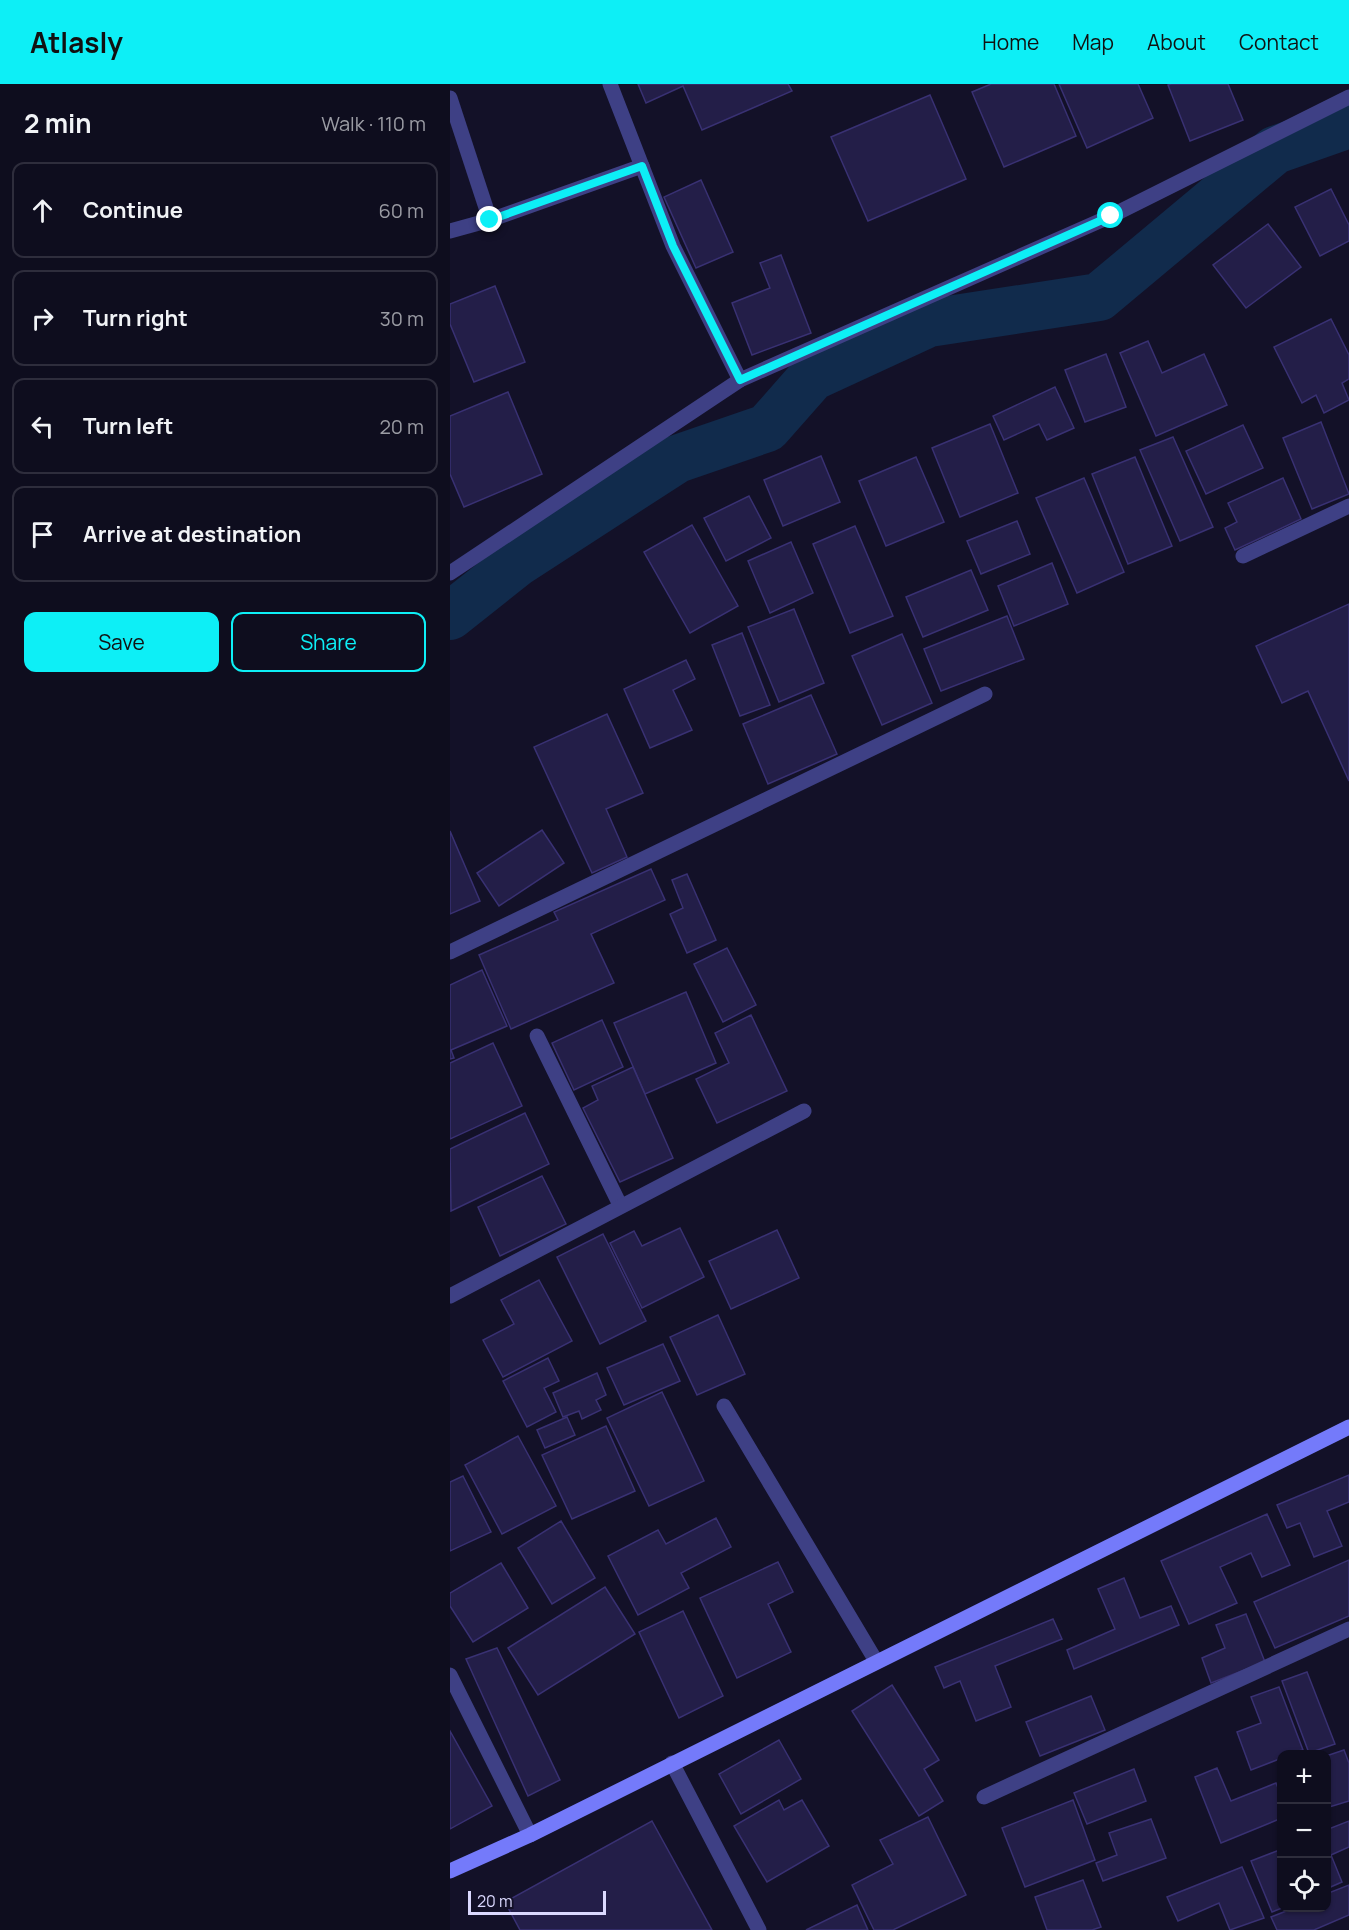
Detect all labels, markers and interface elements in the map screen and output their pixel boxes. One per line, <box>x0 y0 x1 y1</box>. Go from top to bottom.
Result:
text: Atlasly <box>30 23 123 61</box>
text: Home <box>982 28 1039 56</box>
text: Map <box>1072 28 1114 56</box>
text: About <box>1147 28 1206 56</box>
text: Contact <box>1239 28 1319 56</box>
text: 2 min <box>24 105 92 141</box>
text: Walk · 110 m <box>321 110 426 137</box>
icon: ahead <box>26 194 59 227</box>
text: Continue <box>83 195 183 225</box>
text: 60 m <box>378 197 424 224</box>
route start <box>1097 202 1123 228</box>
route end <box>476 206 502 232</box>
icon: right <box>26 302 59 335</box>
text: Turn right <box>83 303 188 333</box>
text: 30 m <box>380 305 424 332</box>
icon: left <box>26 410 59 443</box>
text: Turn left <box>83 411 173 441</box>
text: 20 m <box>379 413 424 440</box>
icon: arrive <box>26 518 59 551</box>
text: Arrive at destination <box>83 519 301 549</box>
button: Save <box>24 612 219 672</box>
button: Share <box>231 612 426 672</box>
map controls <box>1277 1750 1331 1912</box>
button: + <box>1277 1750 1331 1804</box>
button: − <box>1277 1804 1331 1858</box>
button: locate <box>1277 1858 1331 1912</box>
scale bar <box>468 1888 606 1916</box>
text: 20 m <box>477 1890 513 1912</box>

